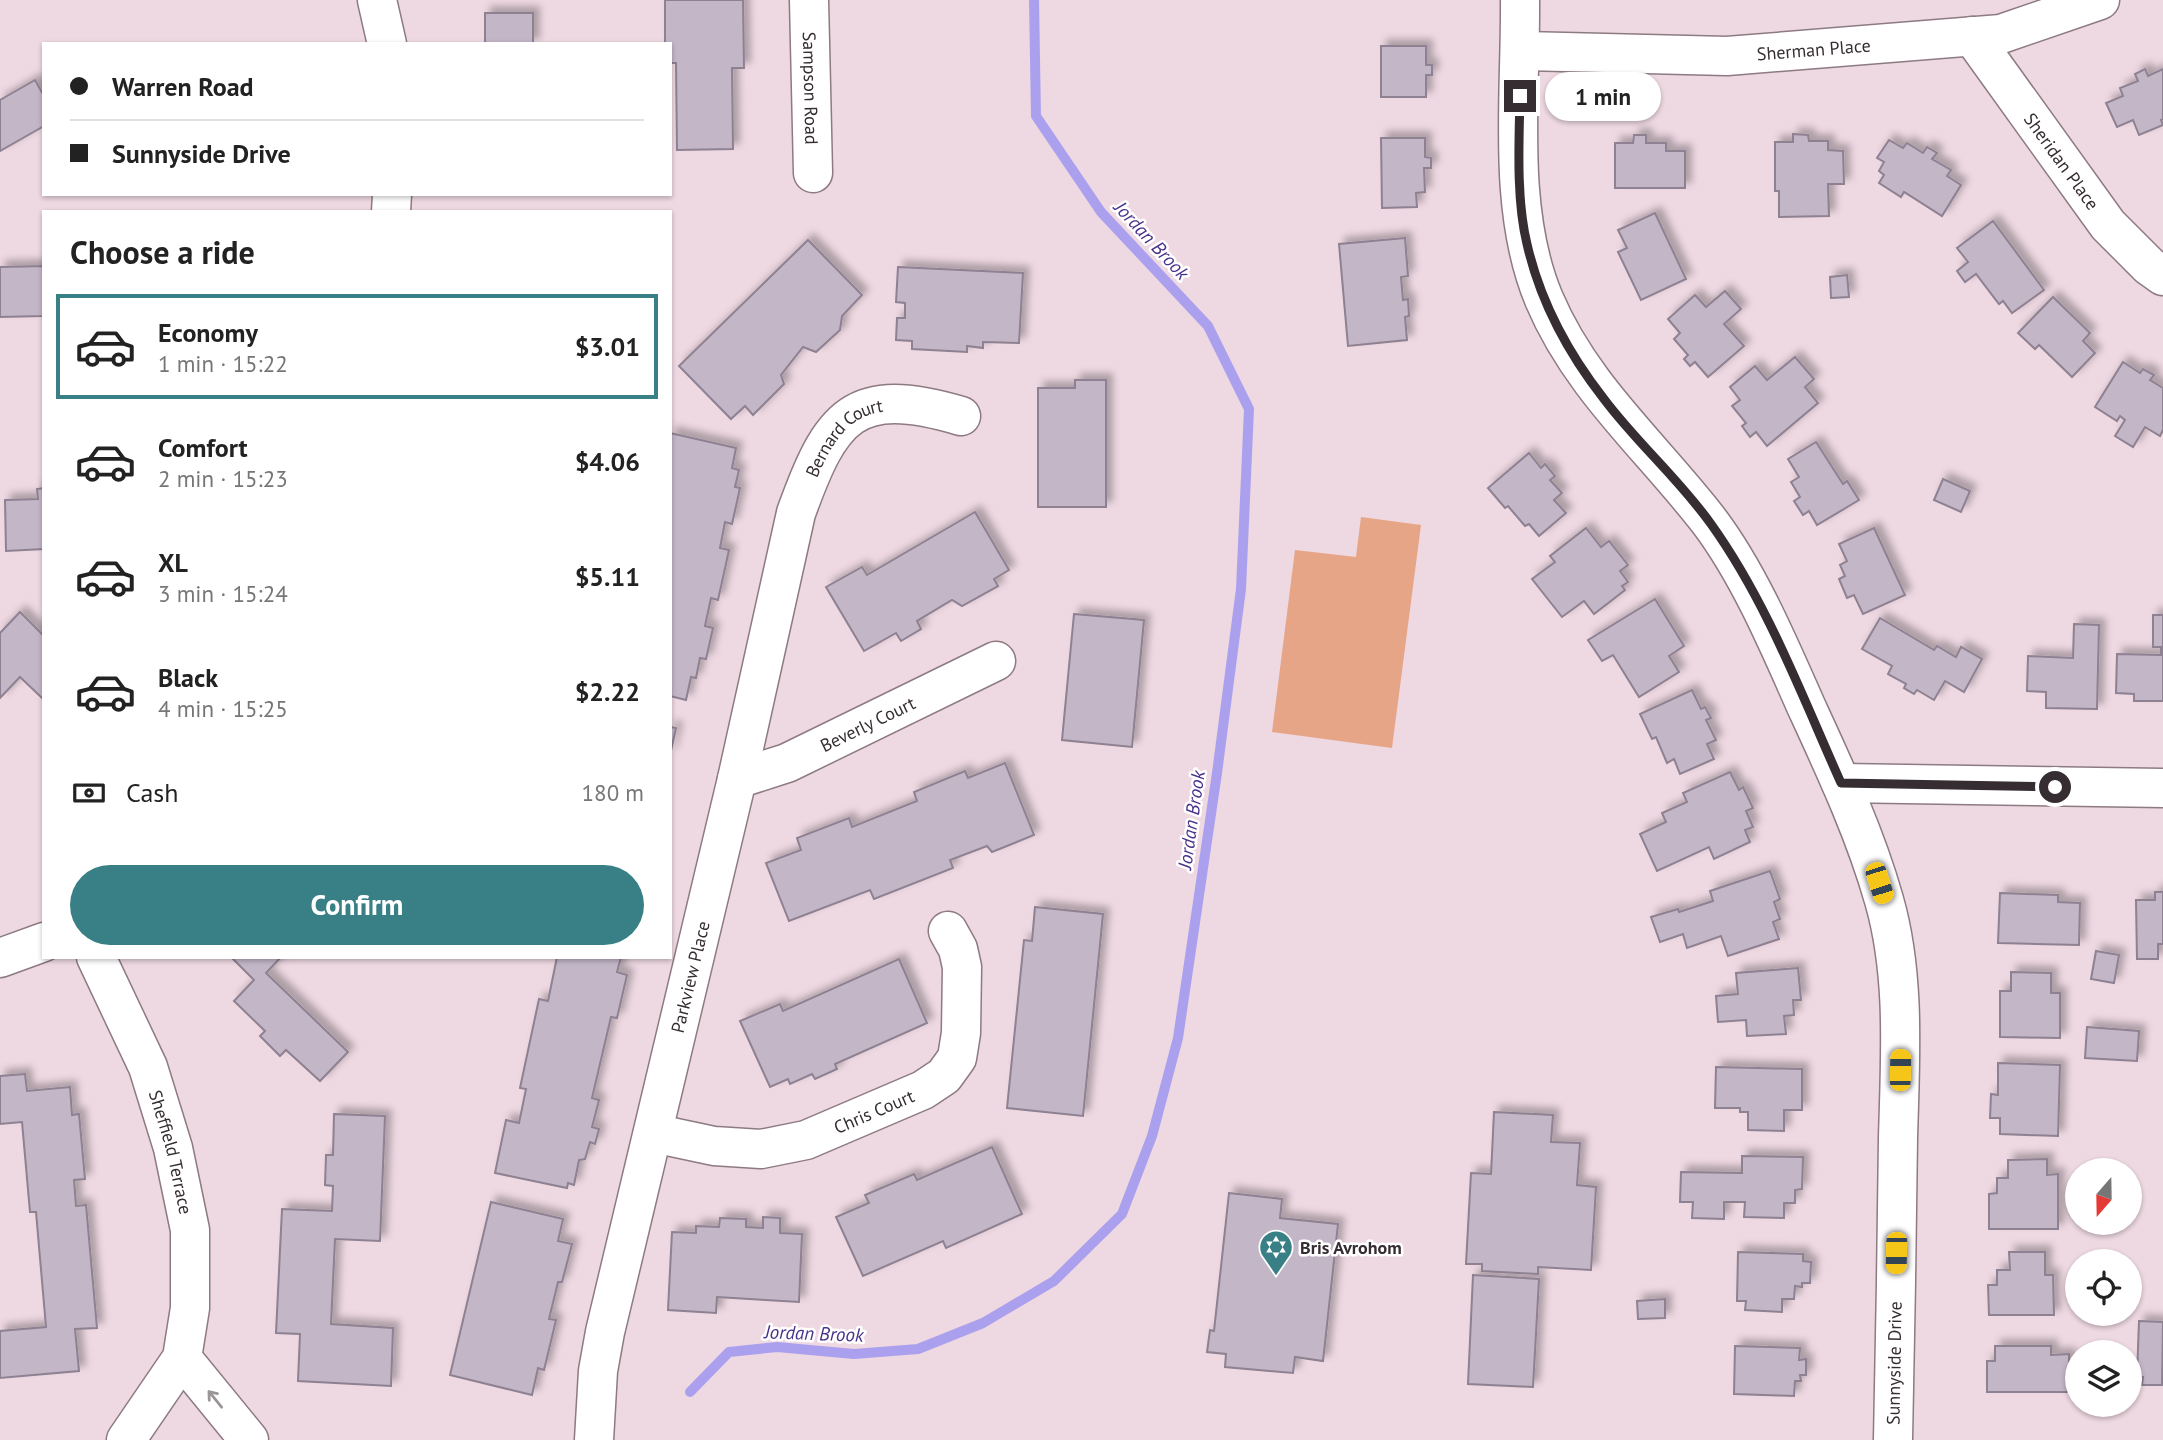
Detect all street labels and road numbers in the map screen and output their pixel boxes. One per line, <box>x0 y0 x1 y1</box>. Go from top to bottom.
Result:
street label: Sampson Road <box>798 31 824 145</box>
street label: Sherman Place <box>1756 33 1871 65</box>
street label: Sheridan Place <box>2019 108 2105 214</box>
street label: Bernard Court <box>800 393 884 480</box>
street label: Beverly Court <box>816 691 919 757</box>
street label: Parkview Place <box>665 918 714 1035</box>
street label: Chris Court <box>830 1084 917 1138</box>
street label: Sheffield Terrace <box>144 1087 198 1216</box>
street label: Sunnyside Drive <box>1881 1301 1907 1425</box>

